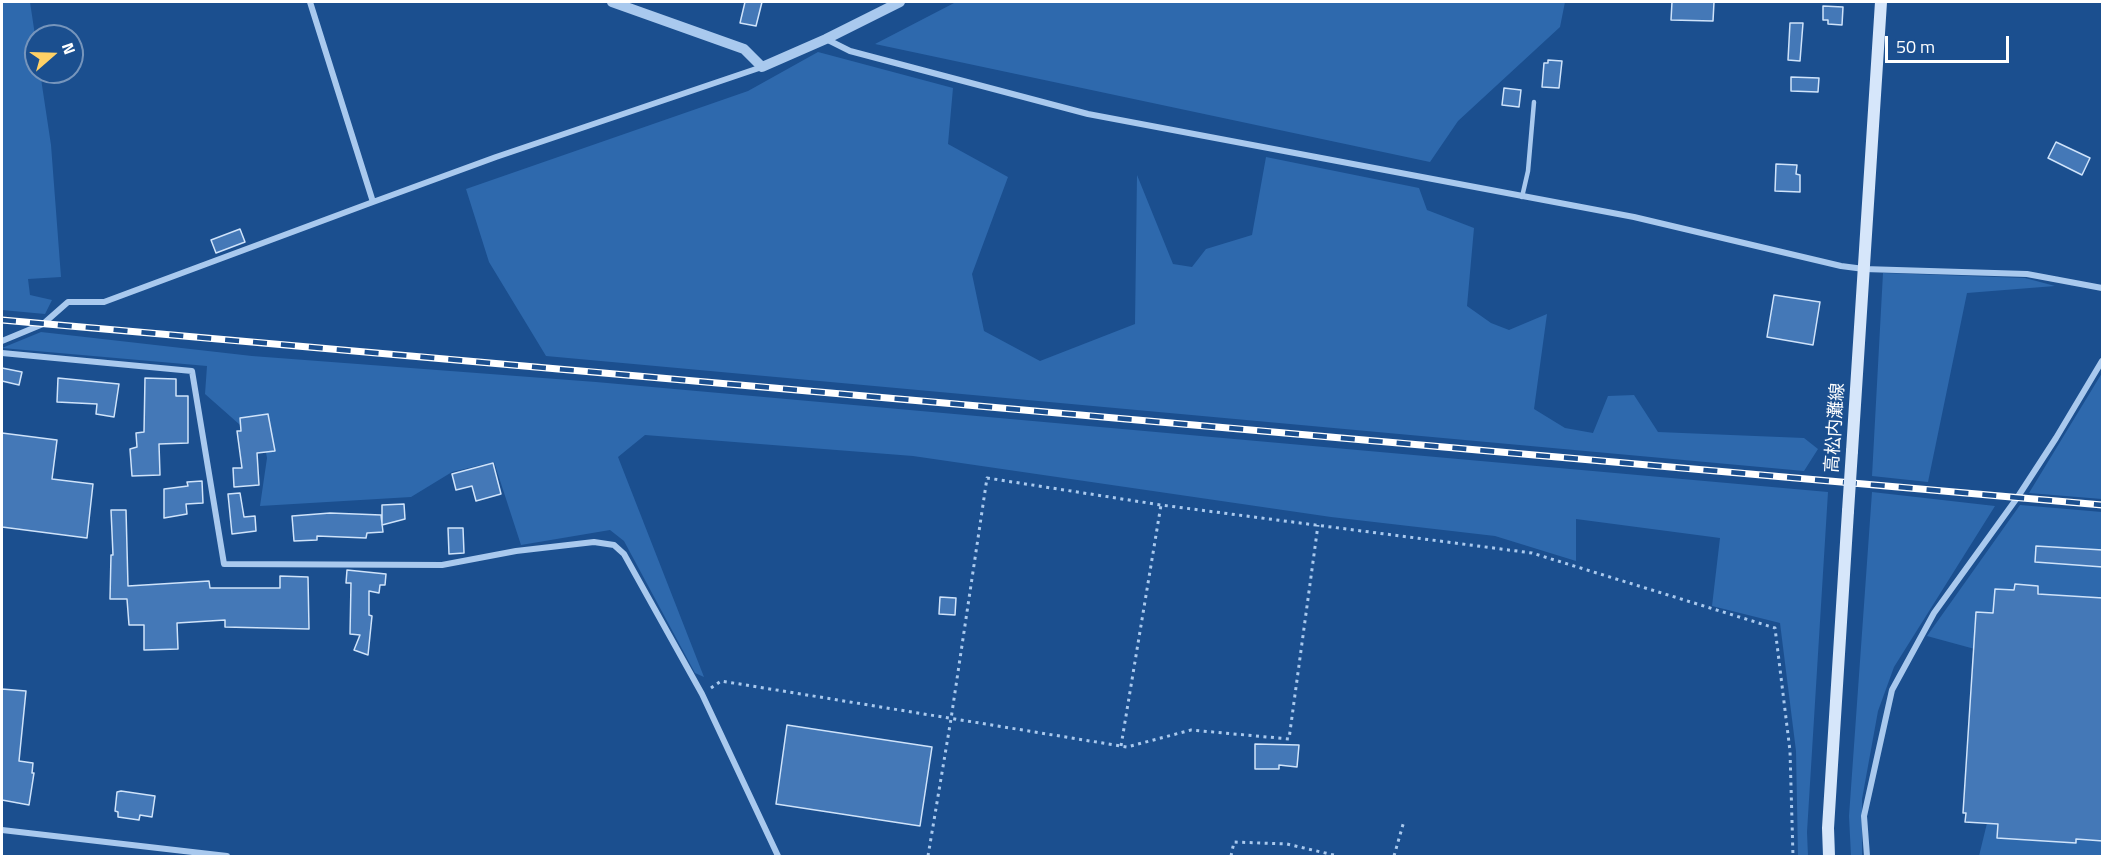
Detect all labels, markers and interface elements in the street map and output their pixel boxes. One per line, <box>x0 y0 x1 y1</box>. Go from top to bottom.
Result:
north arrow <box>24 24 84 84</box>
scale bar <box>1888 24 2012 62</box>
text: 50 m <box>1896 33 1935 60</box>
text: N <box>56 39 82 58</box>
street label: 高松内灘線 <box>1822 382 1850 474</box>

